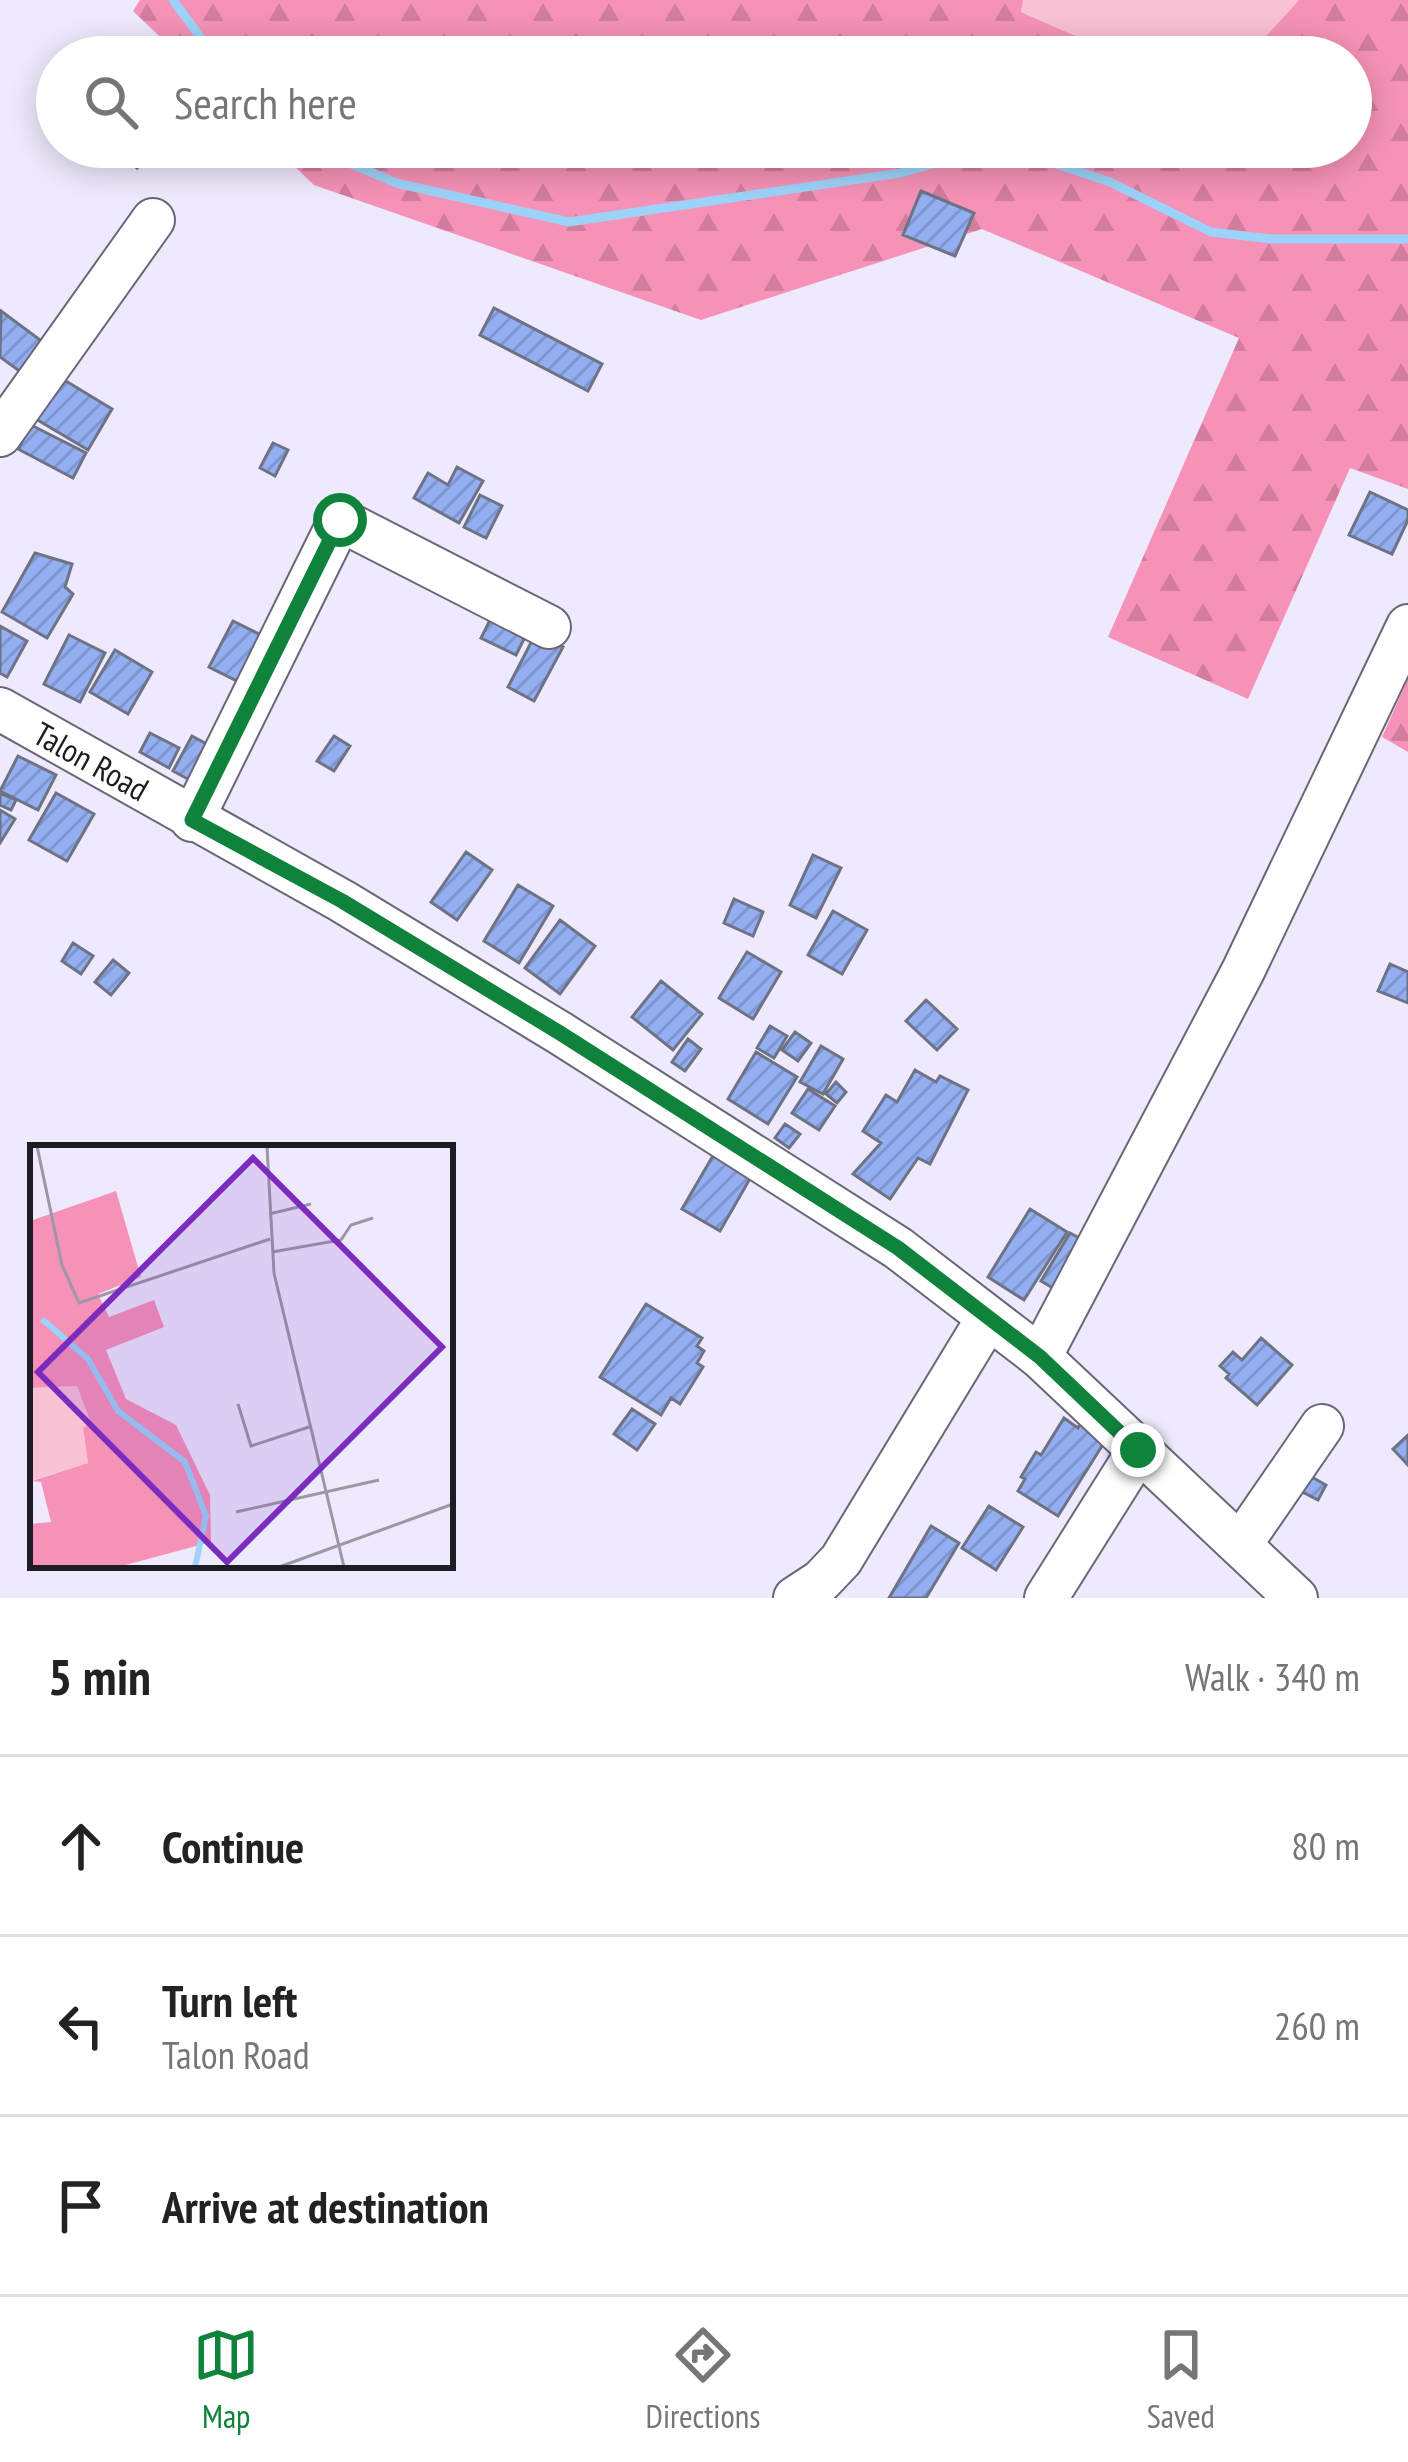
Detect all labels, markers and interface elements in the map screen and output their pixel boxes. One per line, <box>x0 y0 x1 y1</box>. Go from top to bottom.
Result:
search box <box>36 36 1372 168</box>
icon: search <box>78 69 144 135</box>
text: Search here <box>174 73 357 131</box>
route start <box>313 493 367 547</box>
street label: Talon Road <box>27 711 157 810</box>
inset map <box>30 1145 453 1568</box>
route end <box>1111 1423 1165 1477</box>
text: 5 min <box>48 1643 151 1709</box>
text: Walk · 340 m <box>1185 1651 1360 1702</box>
icon: ahead <box>48 1813 114 1879</box>
text: Continue <box>162 1817 304 1875</box>
text: 80 m <box>1291 1820 1360 1871</box>
text: Turn left <box>162 1971 297 2029</box>
icon: left <box>48 1993 114 2059</box>
text: 260 m <box>1274 2000 1360 2051</box>
text: Talon Road <box>162 2029 310 2080</box>
icon: arrive <box>48 2173 114 2239</box>
text: Arrive at destination <box>162 2177 489 2235</box>
tab: Map <box>193 2322 259 2437</box>
tab: Directions <box>646 2322 760 2437</box>
tab: Saved <box>1147 2322 1215 2437</box>

